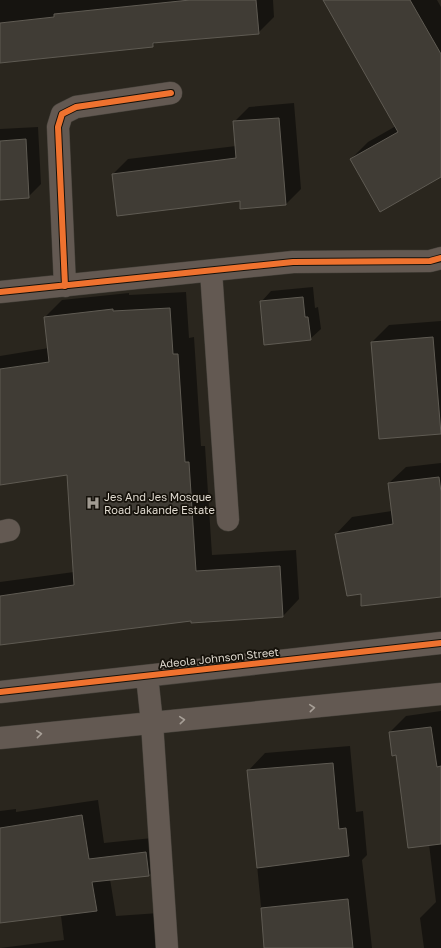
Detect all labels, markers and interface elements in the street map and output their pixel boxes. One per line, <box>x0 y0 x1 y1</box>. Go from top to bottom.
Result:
place label: Jes And Jes Mosque Road Jakande Estate <box>104 490 215 516</box>
hospital icon: Jes And Jes Mosque Road Jakande Estate <box>85 495 101 511</box>
street label: Adeola Johnson Street <box>158 645 279 670</box>
one-way arrow <box>308 703 315 712</box>
one-way arrow <box>179 716 185 725</box>
one-way arrow <box>36 730 42 739</box>

